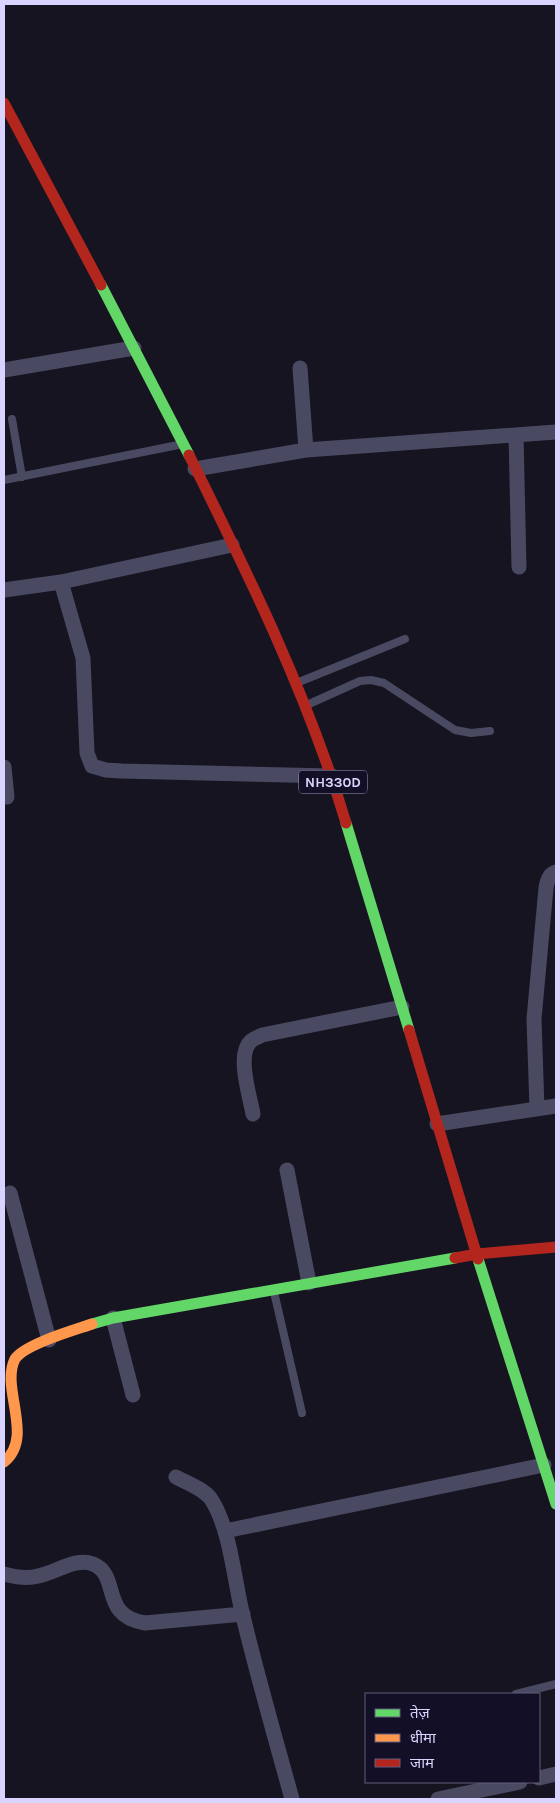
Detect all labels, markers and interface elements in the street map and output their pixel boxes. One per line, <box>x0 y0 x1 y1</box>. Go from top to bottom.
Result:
road number: NH330D <box>299 770 367 794</box>
legend <box>365 1693 540 1783</box>
text: तेज़ <box>410 1704 431 1722</box>
text: धीमा <box>410 1729 437 1747</box>
text: जाम <box>410 1754 435 1772</box>

